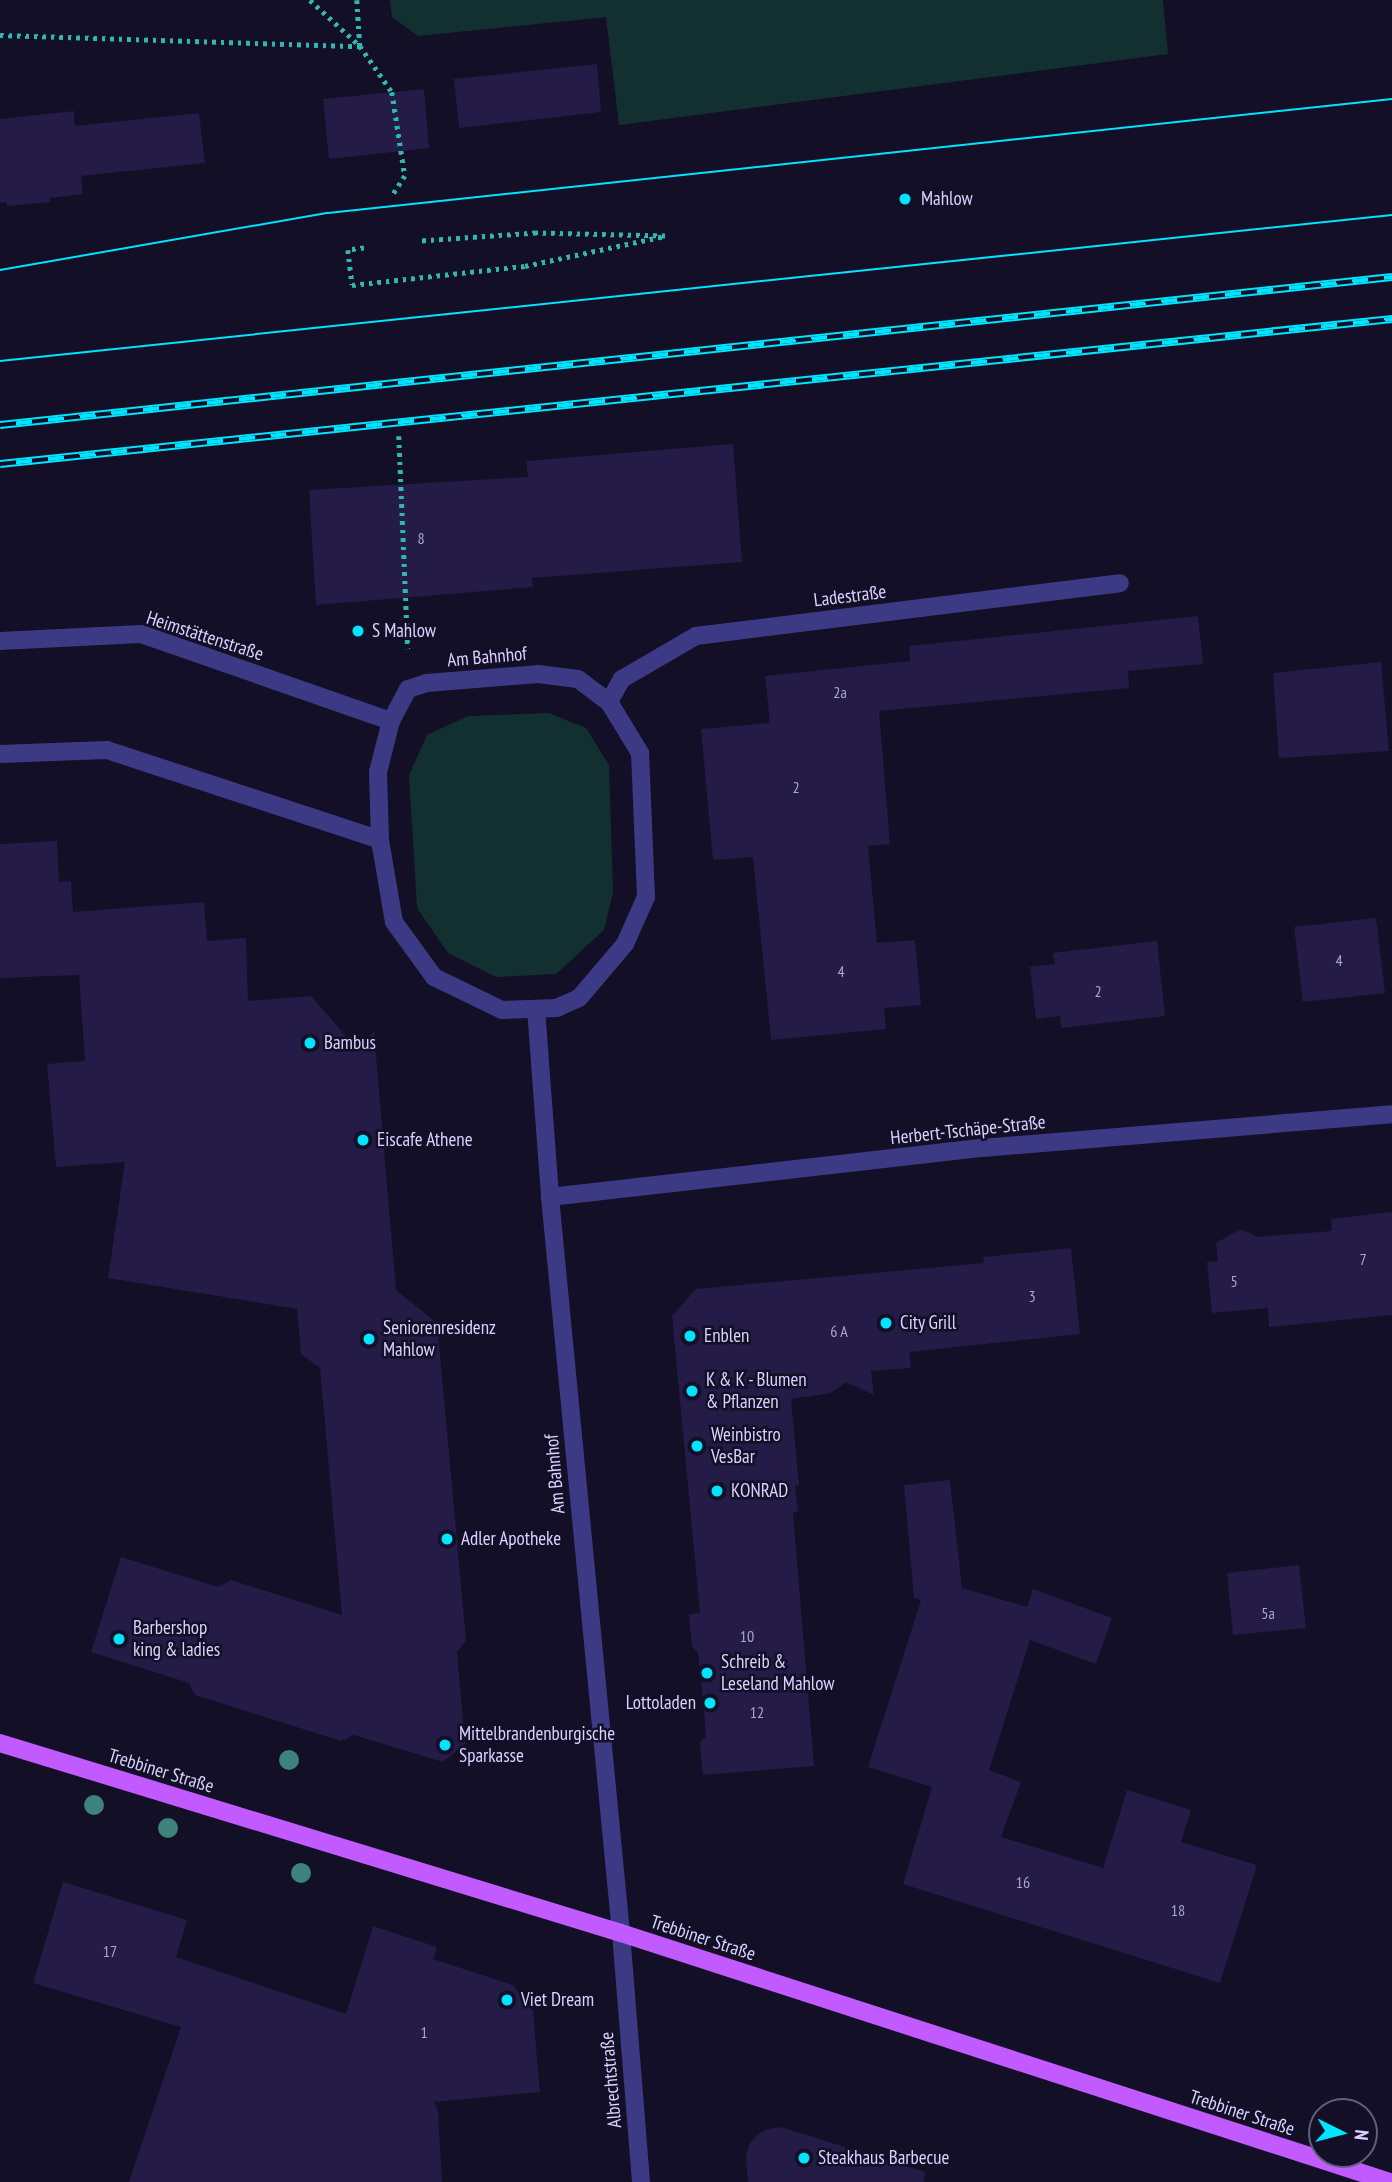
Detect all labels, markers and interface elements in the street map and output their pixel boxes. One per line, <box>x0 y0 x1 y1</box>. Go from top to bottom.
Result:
place label: Mahlow <box>921 188 973 210</box>
marker: Mahlow <box>895 189 915 209</box>
house number: 8 <box>417 528 425 548</box>
street label: Ladestraße <box>812 580 888 612</box>
street label: Heimstättenstraße <box>144 606 266 666</box>
place label: S Mahlow <box>372 620 436 642</box>
marker: S Mahlow <box>350 623 366 639</box>
street label: Am Bahnhof <box>446 642 528 672</box>
house number: 2a <box>833 682 847 702</box>
house number: 2 <box>792 777 800 797</box>
house number: 4 <box>1335 950 1343 970</box>
house number: 4 <box>837 961 845 981</box>
house number: 2 <box>1094 981 1102 1001</box>
place label: Bambus <box>324 1032 376 1054</box>
marker: Bambus <box>302 1035 318 1051</box>
street label: Herbert-Tschäpe-Straße <box>889 1111 1047 1149</box>
place label: Eiscafe Athene <box>377 1129 473 1151</box>
marker: Eiscafe Athene <box>355 1132 371 1148</box>
house number: 7 <box>1359 1249 1367 1269</box>
house number: 5 <box>1230 1271 1238 1291</box>
house number: 3 <box>1028 1286 1036 1306</box>
place label: City Grill <box>900 1312 957 1334</box>
marker: City Grill <box>878 1315 894 1331</box>
place label: Seniorenresidenz Mahlow <box>383 1317 496 1361</box>
house number: 6 A <box>830 1321 848 1341</box>
place label: Enblen <box>704 1325 749 1347</box>
marker: Enblen <box>682 1328 698 1344</box>
marker: Seniorenresidenz Mahlow <box>361 1331 377 1347</box>
place label: K & K - Blumen & Pflanzen <box>706 1369 809 1413</box>
marker: K & K - Blumen & Pflanzen <box>684 1383 700 1399</box>
place label: Weinbistro VesBar <box>711 1424 781 1468</box>
street label: Am Bahnhof <box>540 1433 570 1515</box>
marker: Weinbistro VesBar <box>689 1438 705 1454</box>
place label: KONRAD <box>731 1480 788 1502</box>
marker: KONRAD <box>709 1483 725 1499</box>
place label: Adler Apotheke <box>461 1528 562 1550</box>
marker: Adler Apotheke <box>439 1531 455 1547</box>
house number: 5a <box>1261 1603 1275 1623</box>
place label: Barbershop king & ladies <box>133 1617 220 1661</box>
house number: 10 <box>740 1626 754 1646</box>
marker: Barbershop king & ladies <box>111 1631 127 1647</box>
place label: Schreib & Leseland Mahlow <box>721 1651 835 1695</box>
marker: Schreib & Leseland Mahlow <box>699 1665 715 1681</box>
place label: Lottoladen <box>626 1692 696 1714</box>
marker: Lottoladen <box>702 1695 718 1711</box>
house number: 12 <box>750 1702 764 1722</box>
place label: Mittelbrandenburgische Sparkasse <box>459 1723 615 1767</box>
marker: Mittelbrandenburgische Sparkasse <box>437 1737 453 1753</box>
street label: Trebbiner Straße <box>105 1744 217 1798</box>
house number: 16 <box>1016 1872 1030 1892</box>
house number: 18 <box>1171 1900 1185 1920</box>
street label: Trebbiner Straße <box>648 1910 758 1966</box>
house number: 17 <box>103 1941 117 1961</box>
place label: Viet Dream <box>521 1989 594 2011</box>
marker: Viet Dream <box>499 1992 515 2008</box>
house number: 1 <box>420 2022 428 2042</box>
street label: Albrechtstraße <box>595 2031 627 2129</box>
street label: Trebbiner Straße <box>1187 2085 1297 2141</box>
north arrow <box>1308 2098 1378 2168</box>
text: N <box>1349 2129 1374 2141</box>
place label: Steakhaus Barbecue <box>818 2147 949 2169</box>
marker: Steakhaus Barbecue <box>796 2150 812 2166</box>

